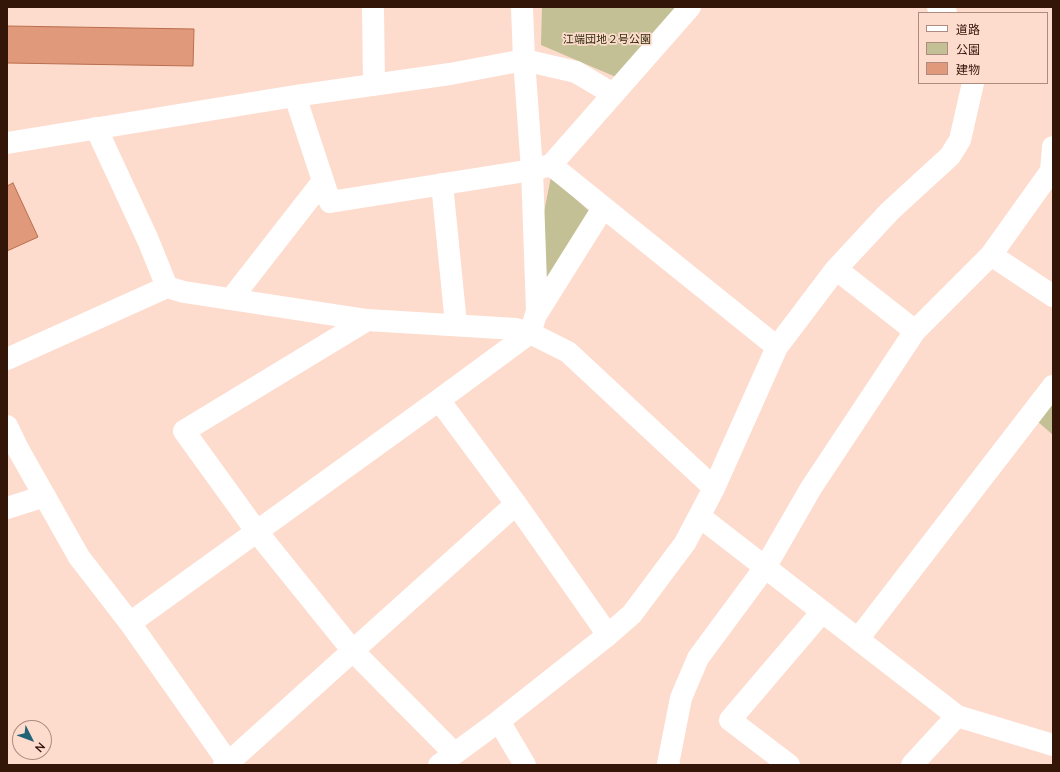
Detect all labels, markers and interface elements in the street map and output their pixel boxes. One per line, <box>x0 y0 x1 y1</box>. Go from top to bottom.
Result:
legend <box>918 12 1048 84</box>
text: 道路 <box>956 22 980 37</box>
park label: 江端団地２号公園 <box>563 32 651 46</box>
text: 公園 <box>956 42 980 57</box>
text: 建物 <box>956 62 980 77</box>
north arrow <box>12 720 52 760</box>
text: N <box>33 740 48 755</box>

